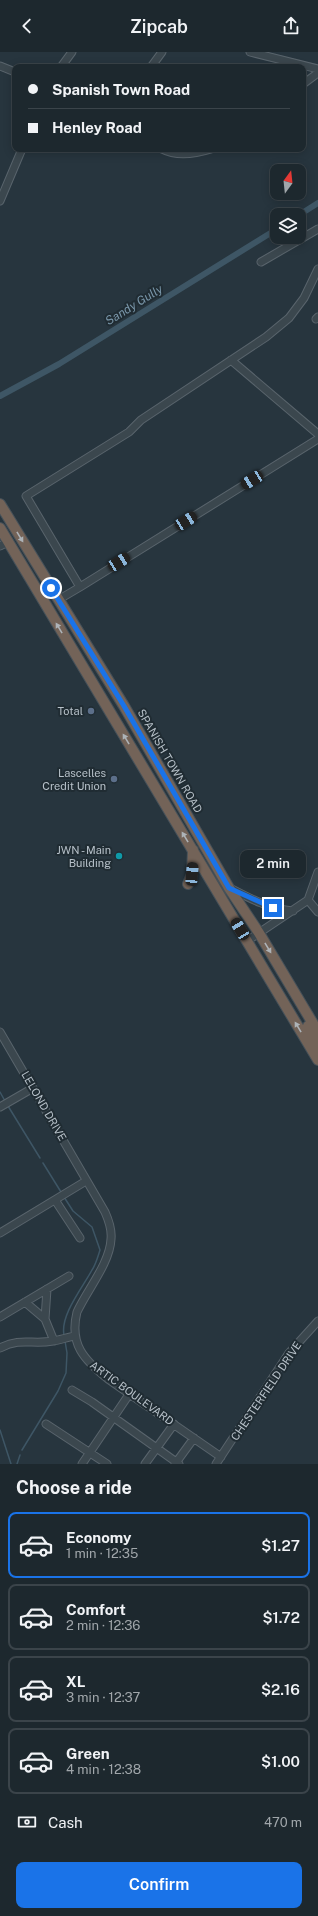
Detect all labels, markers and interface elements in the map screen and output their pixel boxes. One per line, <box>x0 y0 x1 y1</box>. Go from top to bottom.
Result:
icon: back <box>16 15 38 37</box>
icon: share <box>280 15 302 37</box>
text: Zipcab <box>130 16 188 37</box>
text: Spanish Town Road <box>52 81 190 98</box>
text: Henley Road <box>52 119 142 136</box>
north arrow <box>270 164 306 200</box>
map controls <box>270 164 306 244</box>
button: layers <box>270 208 306 244</box>
water label: Sandy Gully <box>103 281 166 328</box>
car <box>239 469 265 491</box>
car <box>173 510 199 532</box>
one-way arrow <box>17 531 24 543</box>
car <box>106 551 132 573</box>
route start <box>42 579 60 597</box>
one-way arrow <box>55 623 63 633</box>
place label: Total <box>58 705 83 717</box>
marker: Total <box>86 706 96 716</box>
street label: SPANISH TOWN ROAD <box>135 707 205 815</box>
one-way arrow <box>123 733 130 745</box>
place label: Lascelles Credit Union <box>42 767 106 792</box>
marker: Lascelles Credit Union <box>109 774 119 784</box>
one-way arrow <box>181 832 189 842</box>
place label: JWN - Main Building <box>57 844 111 869</box>
callout: 2 min <box>240 850 306 878</box>
marker: JWN - Main Building <box>114 851 124 861</box>
text: 2 min <box>256 856 290 871</box>
car <box>185 862 199 886</box>
route end <box>264 899 282 917</box>
car <box>229 916 251 942</box>
one-way arrow <box>264 943 272 953</box>
one-way arrow <box>294 1021 301 1033</box>
street label: LELOND DRIVE <box>19 1069 69 1143</box>
street label: CHESTERFIELD DRIVE <box>228 1339 304 1443</box>
street label: ARTIC BOULEVARD <box>88 1359 176 1428</box>
text: Choose a ride <box>16 1477 132 1498</box>
icon: car <box>18 1527 54 1563</box>
text: Economy <box>66 1529 131 1546</box>
text: $1.27 <box>261 1537 300 1554</box>
text: 1 min · 12:35 <box>66 1546 138 1561</box>
icon: car <box>18 1599 54 1635</box>
text: Comfort <box>66 1601 126 1618</box>
text: $1.72 <box>262 1609 300 1626</box>
text: 2 min · 12:36 <box>66 1618 140 1633</box>
icon: car <box>18 1671 54 1707</box>
text: XL <box>66 1673 85 1690</box>
text: $2.16 <box>261 1681 300 1698</box>
text: 3 min · 12:37 <box>66 1690 140 1705</box>
icon: car <box>18 1743 54 1779</box>
text: Green <box>66 1745 110 1762</box>
text: $1.00 <box>261 1753 300 1770</box>
text: 4 min · 12:38 <box>66 1762 141 1777</box>
icon: cash <box>16 1811 38 1833</box>
text: Cash <box>48 1814 83 1831</box>
text: 470 m <box>264 1815 302 1830</box>
button: Confirm <box>16 1862 302 1908</box>

